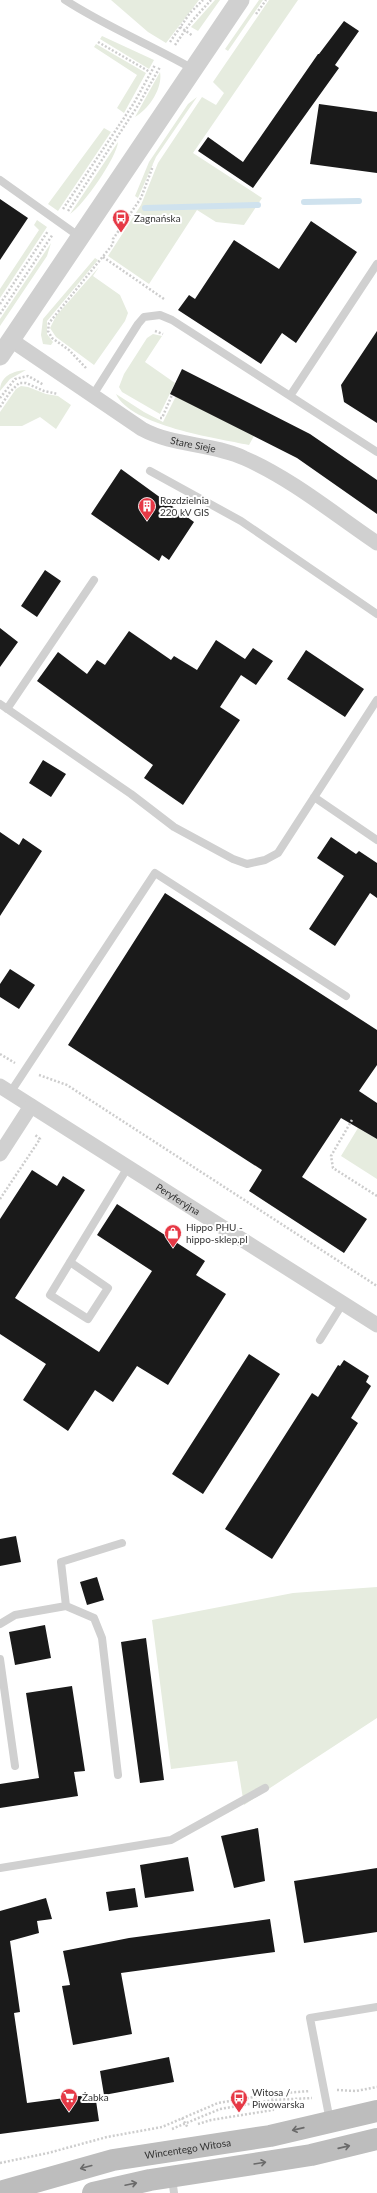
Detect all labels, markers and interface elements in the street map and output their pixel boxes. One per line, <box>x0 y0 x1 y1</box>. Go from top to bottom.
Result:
bus stop icon: Zagnańska <box>111 208 131 233</box>
place label: Zagnańska <box>134 212 181 224</box>
street label: Stare Sieje <box>169 434 217 455</box>
place label: Rozdzielnia 220 kV GIS <box>160 494 209 518</box>
building icon: Rozdzielnia 220 kV GIS <box>137 496 157 521</box>
street label: Peryferyjna <box>154 1180 203 1217</box>
place label: Hippo PHU - hippo-sklep.pl <box>186 1221 248 1245</box>
shop icon: Hippo PHU - hippo-sklep.pl <box>163 1223 183 1248</box>
place label: Witosa / Piwowarska <box>252 2086 305 2110</box>
supermarket icon: Żabka <box>59 2087 79 2112</box>
bus stop icon: Witosa / Piwowarska <box>229 2088 249 2113</box>
place label: Żabka <box>82 2091 109 2103</box>
one-way arrow <box>292 2126 305 2134</box>
street label: Wincentego Witosa <box>144 2136 232 2161</box>
one-way arrow <box>337 2143 350 2150</box>
one-way arrow <box>253 2159 266 2167</box>
one-way arrow <box>80 2164 93 2171</box>
one-way arrow <box>125 2180 138 2188</box>

